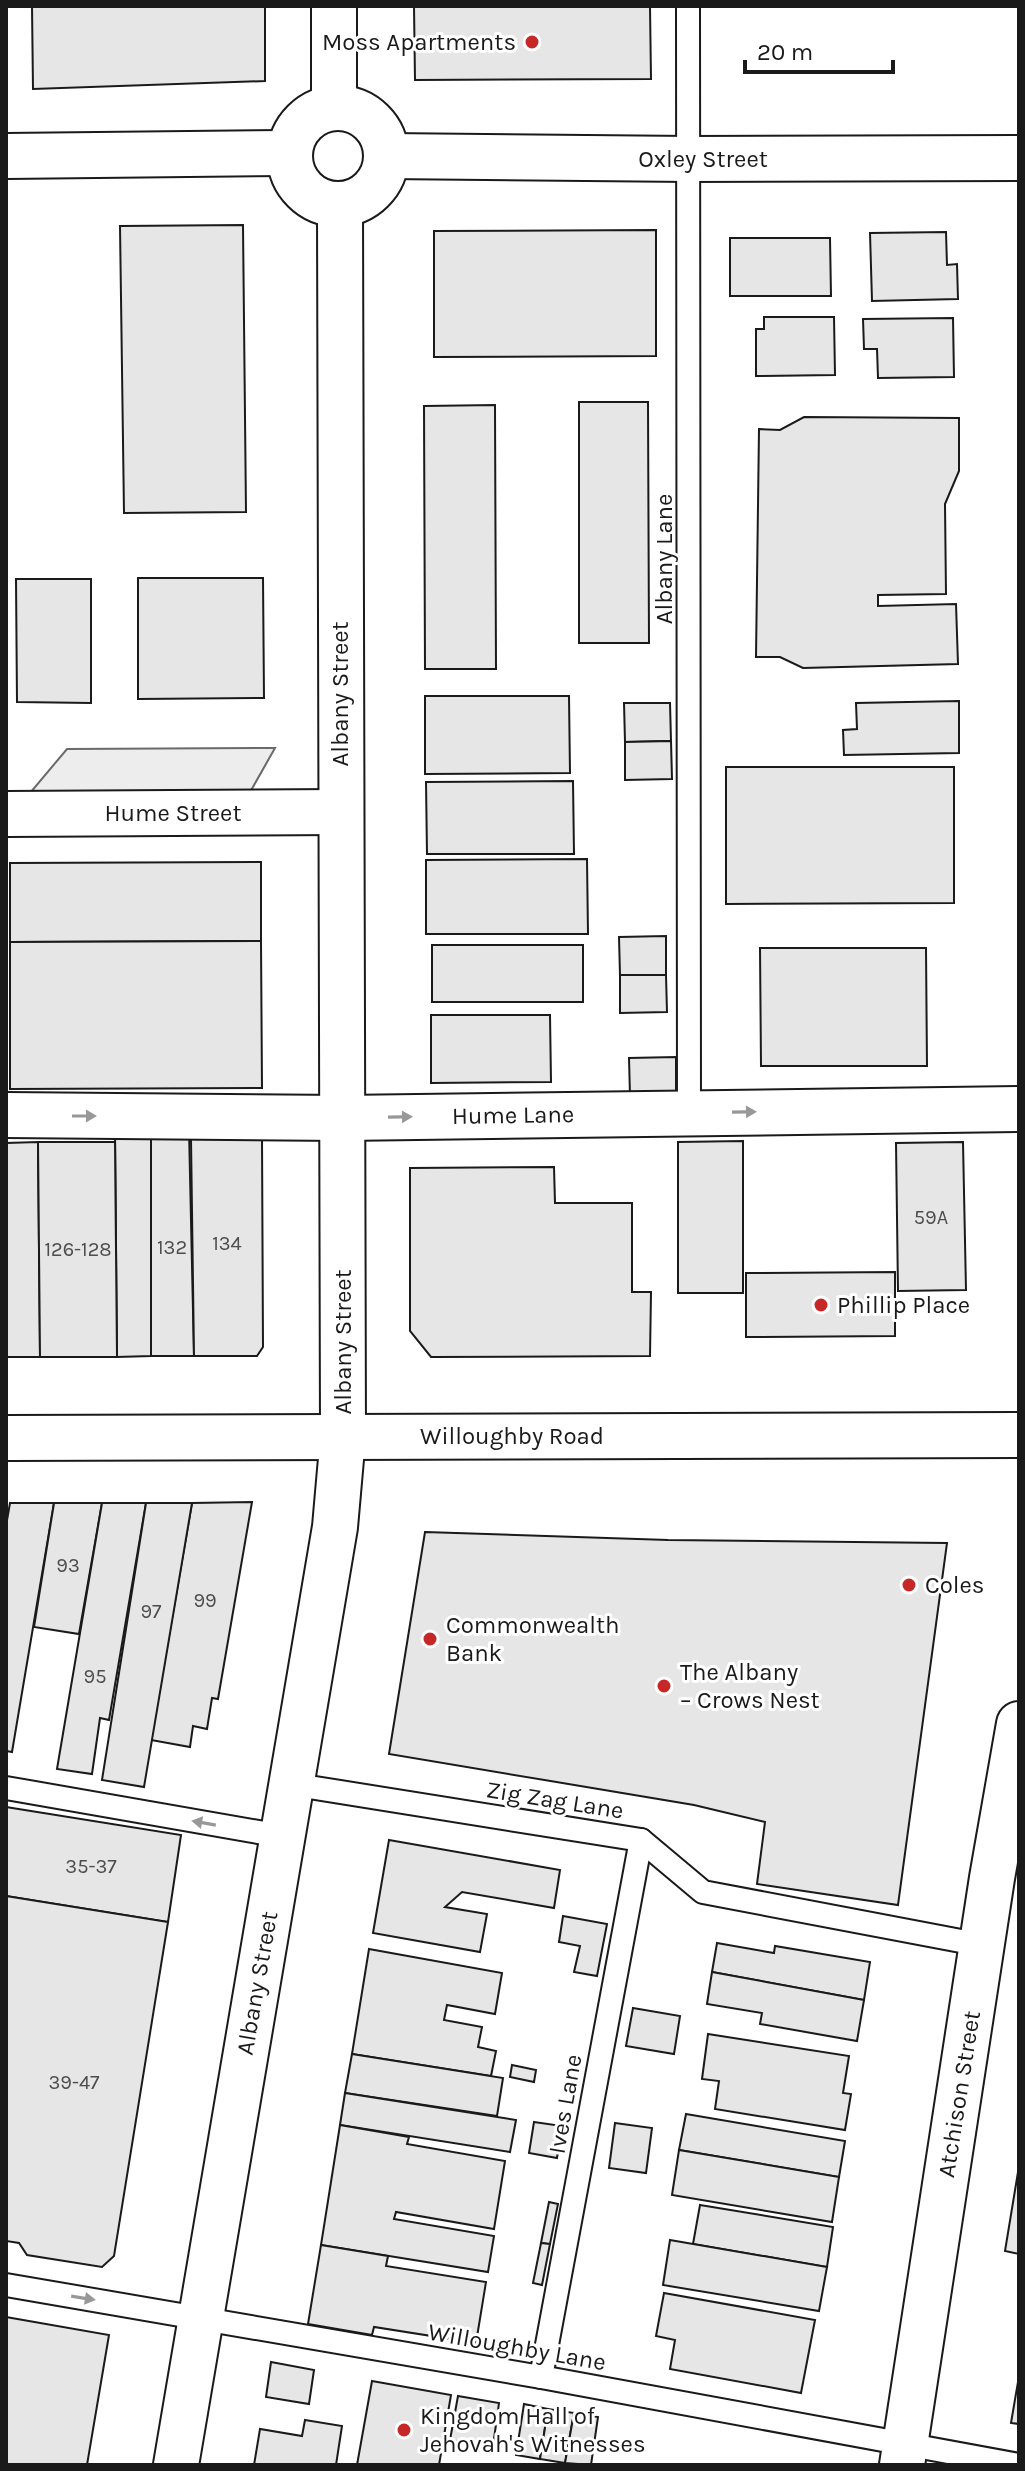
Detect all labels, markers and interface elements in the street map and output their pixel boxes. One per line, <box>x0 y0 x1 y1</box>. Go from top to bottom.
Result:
scale bar <box>745 24 893 74</box>
place label: Moss Apartments <box>322 28 516 56</box>
marker: Moss Apartments <box>523 33 541 51</box>
text: 20 m <box>757 38 813 66</box>
street label: Oxley Street <box>638 145 768 173</box>
street label: Albany Lane <box>650 494 678 624</box>
street label: Albany Street <box>326 621 354 767</box>
street label: Hume Street <box>105 799 241 827</box>
street label: Hume Lane <box>452 1100 574 1130</box>
one-way arrow <box>732 1106 757 1118</box>
one-way arrow <box>72 1110 97 1122</box>
one-way arrow <box>388 1111 413 1123</box>
house number: 59A <box>914 1206 948 1229</box>
house number: 134 <box>212 1232 242 1255</box>
house number: 132 <box>157 1236 187 1259</box>
house number: 126-128 <box>44 1238 112 1261</box>
street label: Albany Street <box>329 1269 357 1415</box>
place label: Phillip Place <box>837 1291 970 1319</box>
marker: Phillip Place <box>812 1296 830 1314</box>
street label: Willoughby Road <box>420 1422 604 1450</box>
house number: 93 <box>56 1554 80 1577</box>
place label: Coles <box>925 1571 985 1599</box>
marker: Coles <box>900 1576 918 1594</box>
house number: 99 <box>193 1589 217 1612</box>
house number: 97 <box>141 1600 162 1623</box>
place label: Commonwealth Bank <box>446 1611 620 1667</box>
marker: Commonwealth Bank <box>421 1630 439 1648</box>
place label: The Albany – Crows Nest <box>680 1658 820 1714</box>
house number: 95 <box>84 1665 106 1688</box>
marker: The Albany – Crows Nest <box>655 1677 673 1695</box>
street label: Zig Zag Lane <box>484 1775 626 1825</box>
one-way arrow <box>192 1816 217 1828</box>
house number: 35-37 <box>65 1855 117 1878</box>
street label: Albany Street <box>231 1909 283 2057</box>
street label: Atchison Street <box>932 2009 986 2179</box>
street label: Ives Lane <box>542 2052 588 2156</box>
house number: 39-47 <box>49 2071 100 2094</box>
one-way arrow <box>71 2292 96 2305</box>
street label: Willoughby Lane <box>426 2318 608 2376</box>
place label: Kingdom Hall of Jehovah's Witnesses <box>420 2402 646 2458</box>
marker: Kingdom Hall of Jehovah's Witnesses <box>395 2421 413 2439</box>

